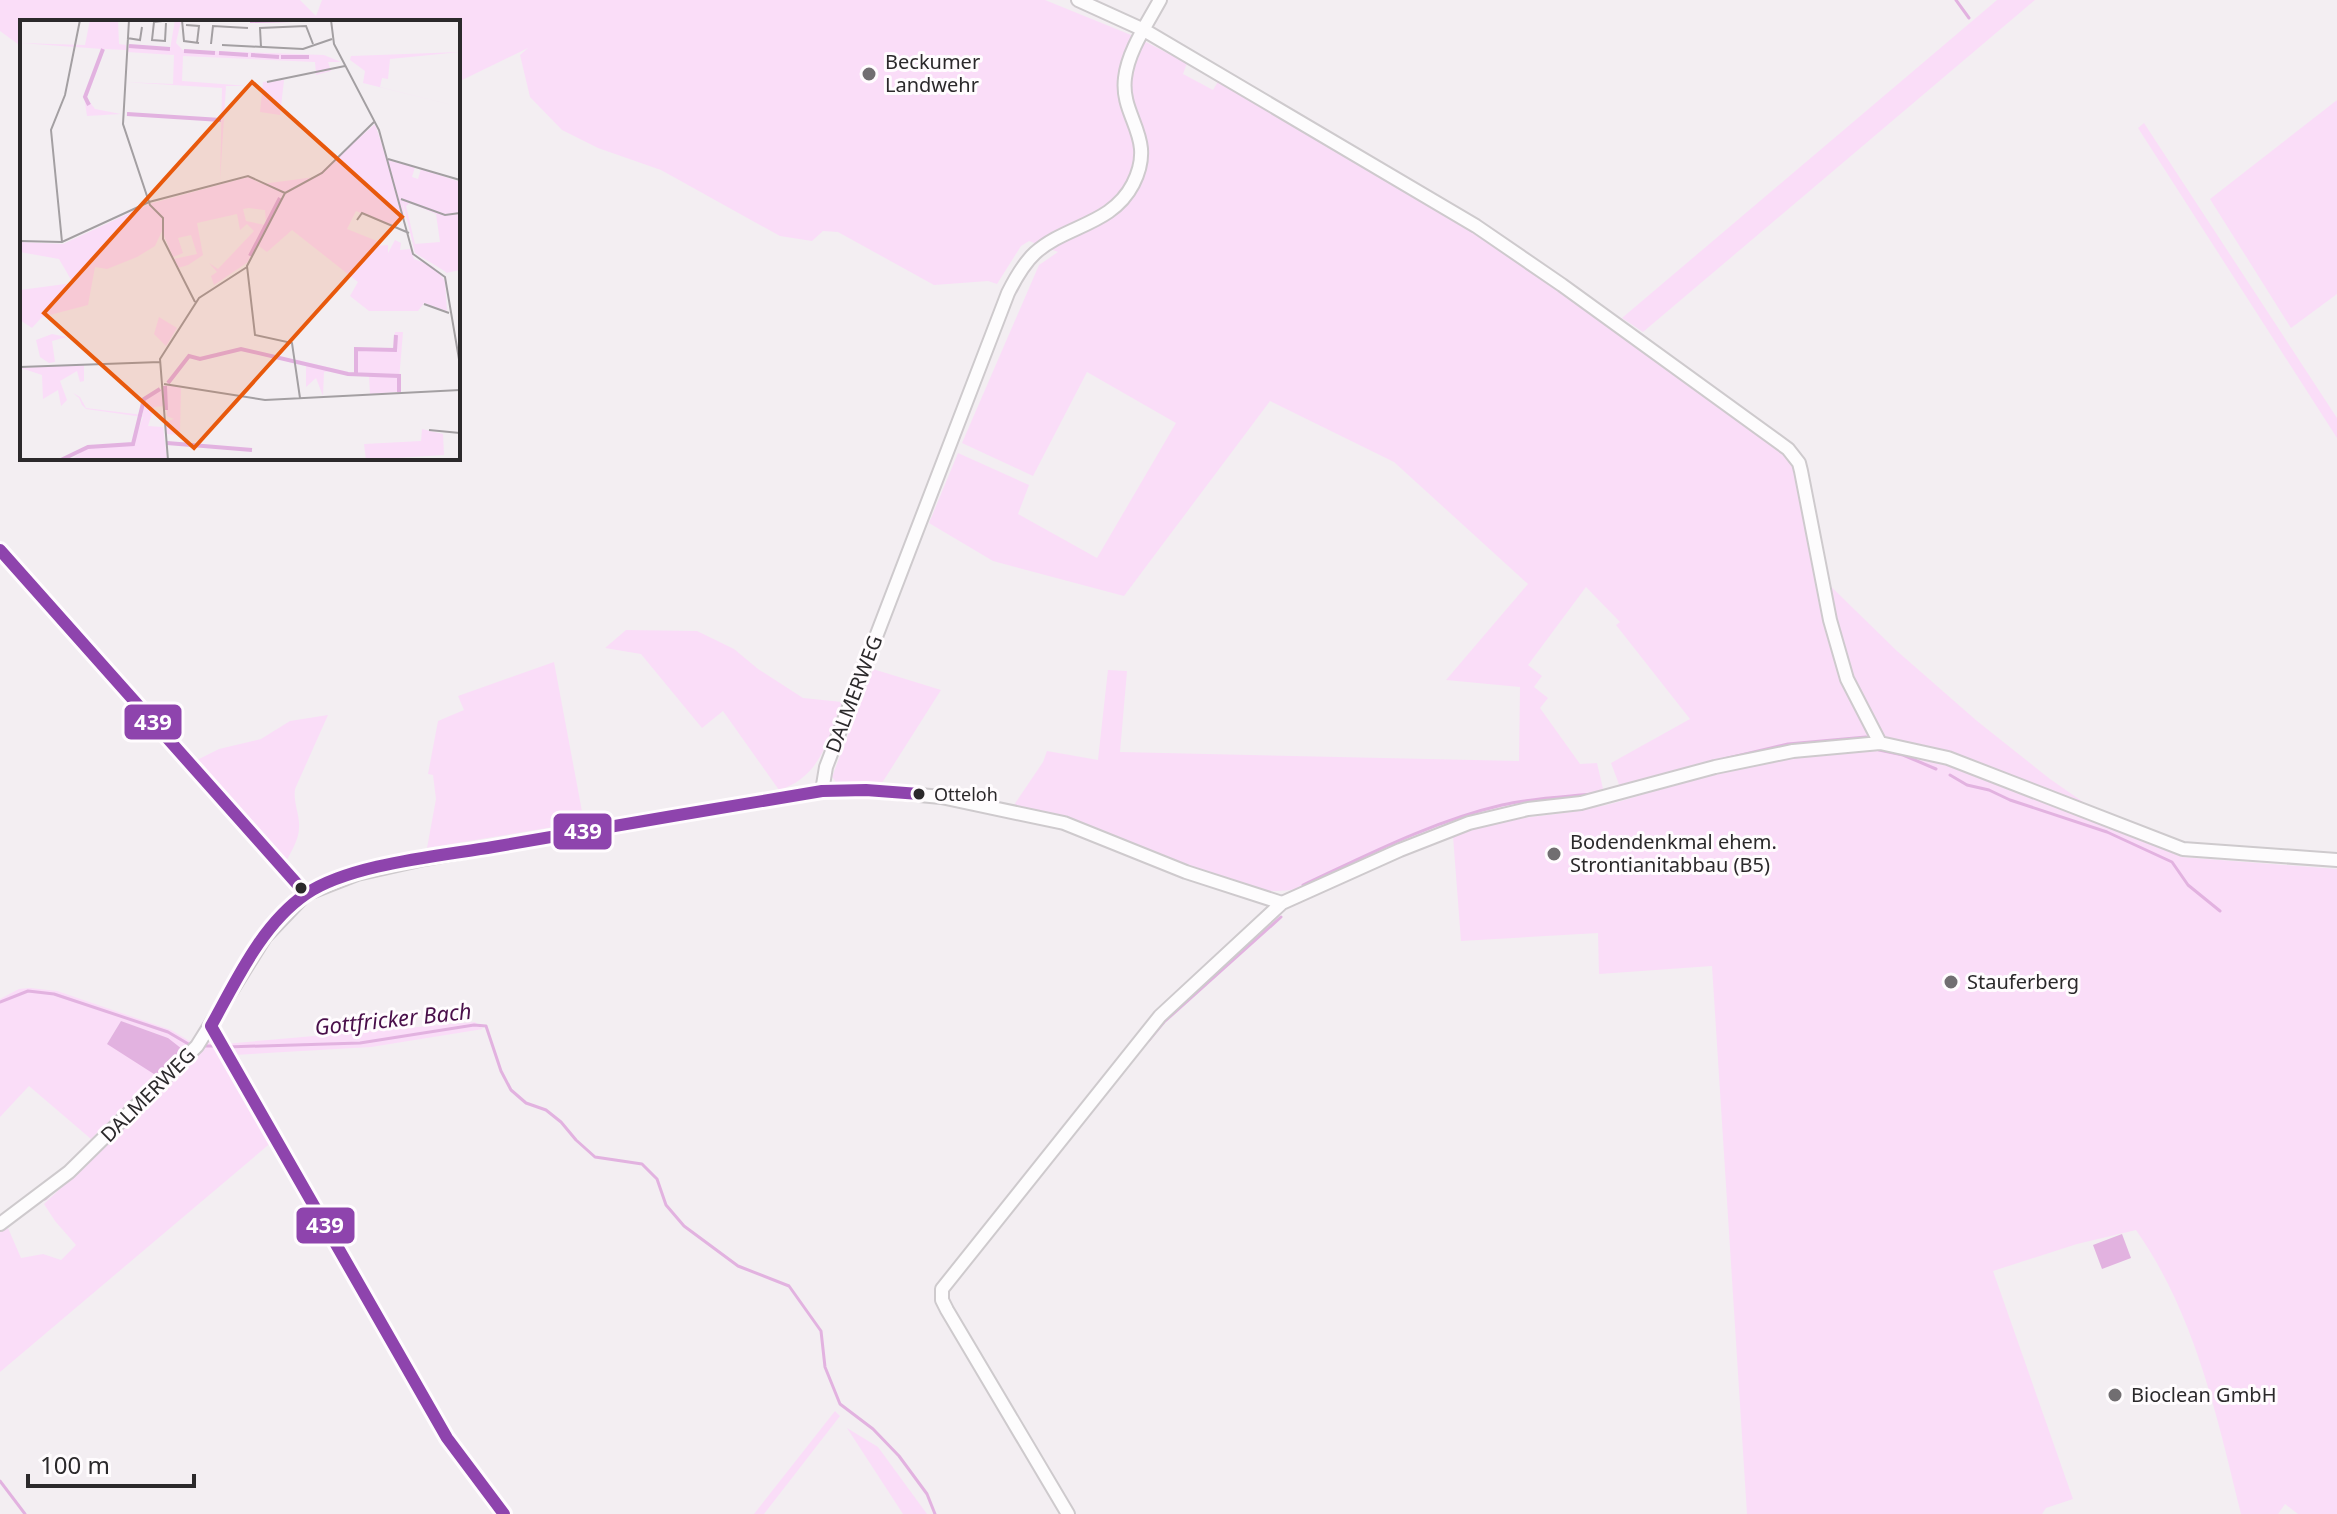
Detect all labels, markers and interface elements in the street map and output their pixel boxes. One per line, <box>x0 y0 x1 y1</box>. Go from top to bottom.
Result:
inset map <box>20 20 460 460</box>
place label: Beckumer Landwehr <box>885 48 980 98</box>
marker: Beckumer Landwehr <box>860 65 878 83</box>
street label: DALMERWEG <box>819 631 888 756</box>
line badge: 439 <box>123 703 183 741</box>
text: 439 <box>134 706 172 736</box>
place label: Otteloh <box>934 782 998 806</box>
marker: Otteloh <box>911 786 927 802</box>
line badge: 439 <box>552 812 613 851</box>
text: 439 <box>564 815 602 845</box>
place label: Bodendenkmal ehem. Strontianitabbau (B5) <box>1570 828 1777 878</box>
marker: Bodendenkmal ehem. Strontianitabbau (B5) <box>1545 845 1563 863</box>
unlabelled marker <box>293 880 309 896</box>
place label: Stauferberg <box>1967 968 2079 995</box>
marker: Stauferberg <box>1942 973 1960 991</box>
water label: Gottfricker Bach <box>313 995 473 1041</box>
street label: DALMERWEG <box>94 1041 201 1148</box>
line badge: 439 <box>295 1206 356 1245</box>
text: 439 <box>306 1209 344 1239</box>
place label: Bioclean GmbH <box>2131 1381 2276 1408</box>
marker: Bioclean GmbH <box>2106 1386 2124 1404</box>
scale bar <box>28 1438 194 1488</box>
text: 100 m <box>40 1448 110 1481</box>

